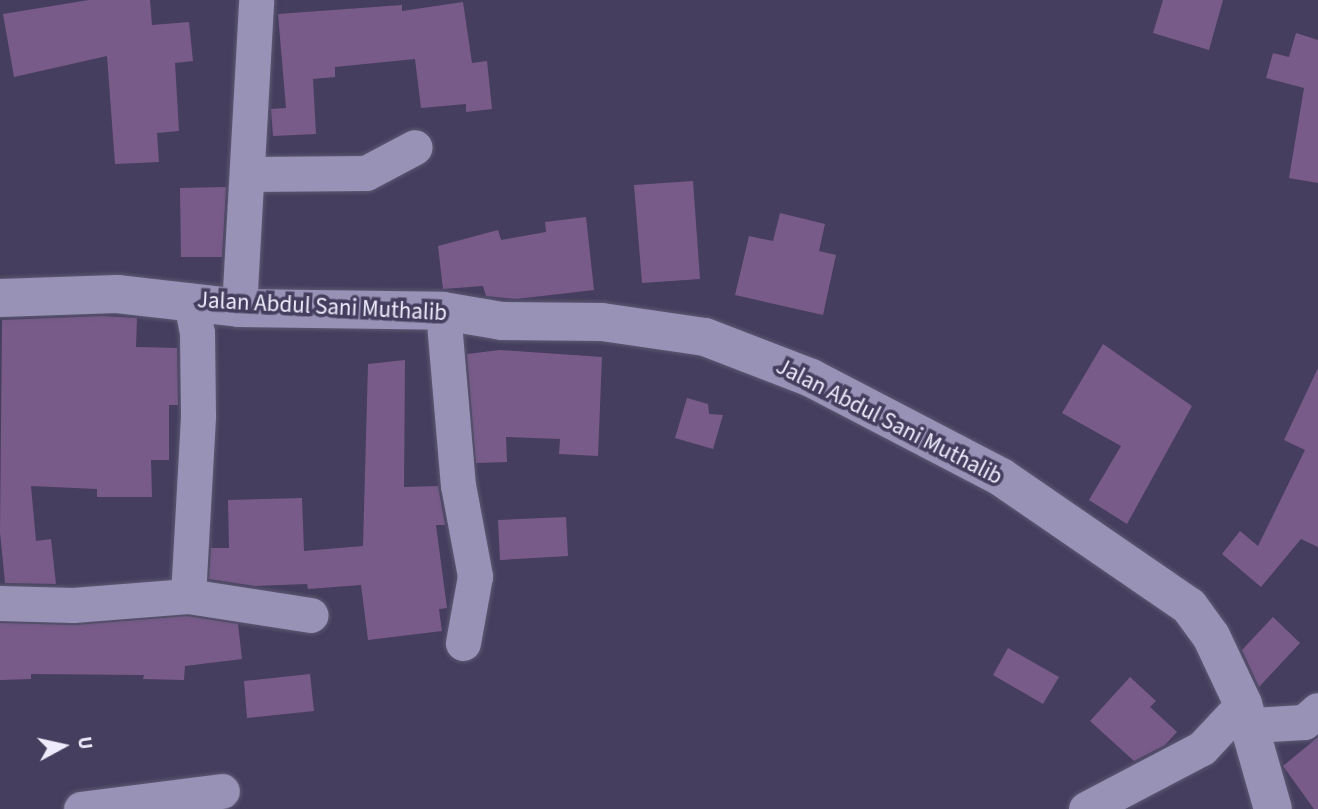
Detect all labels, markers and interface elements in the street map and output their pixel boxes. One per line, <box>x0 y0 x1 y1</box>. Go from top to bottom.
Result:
street label: Jalan Abdul Sani Muthalib <box>196 287 448 327</box>
street label: Jalan Abdul Sani Muthalib <box>771 353 1007 491</box>
north arrow <box>28 711 98 781</box>
text: U <box>70 735 99 751</box>

